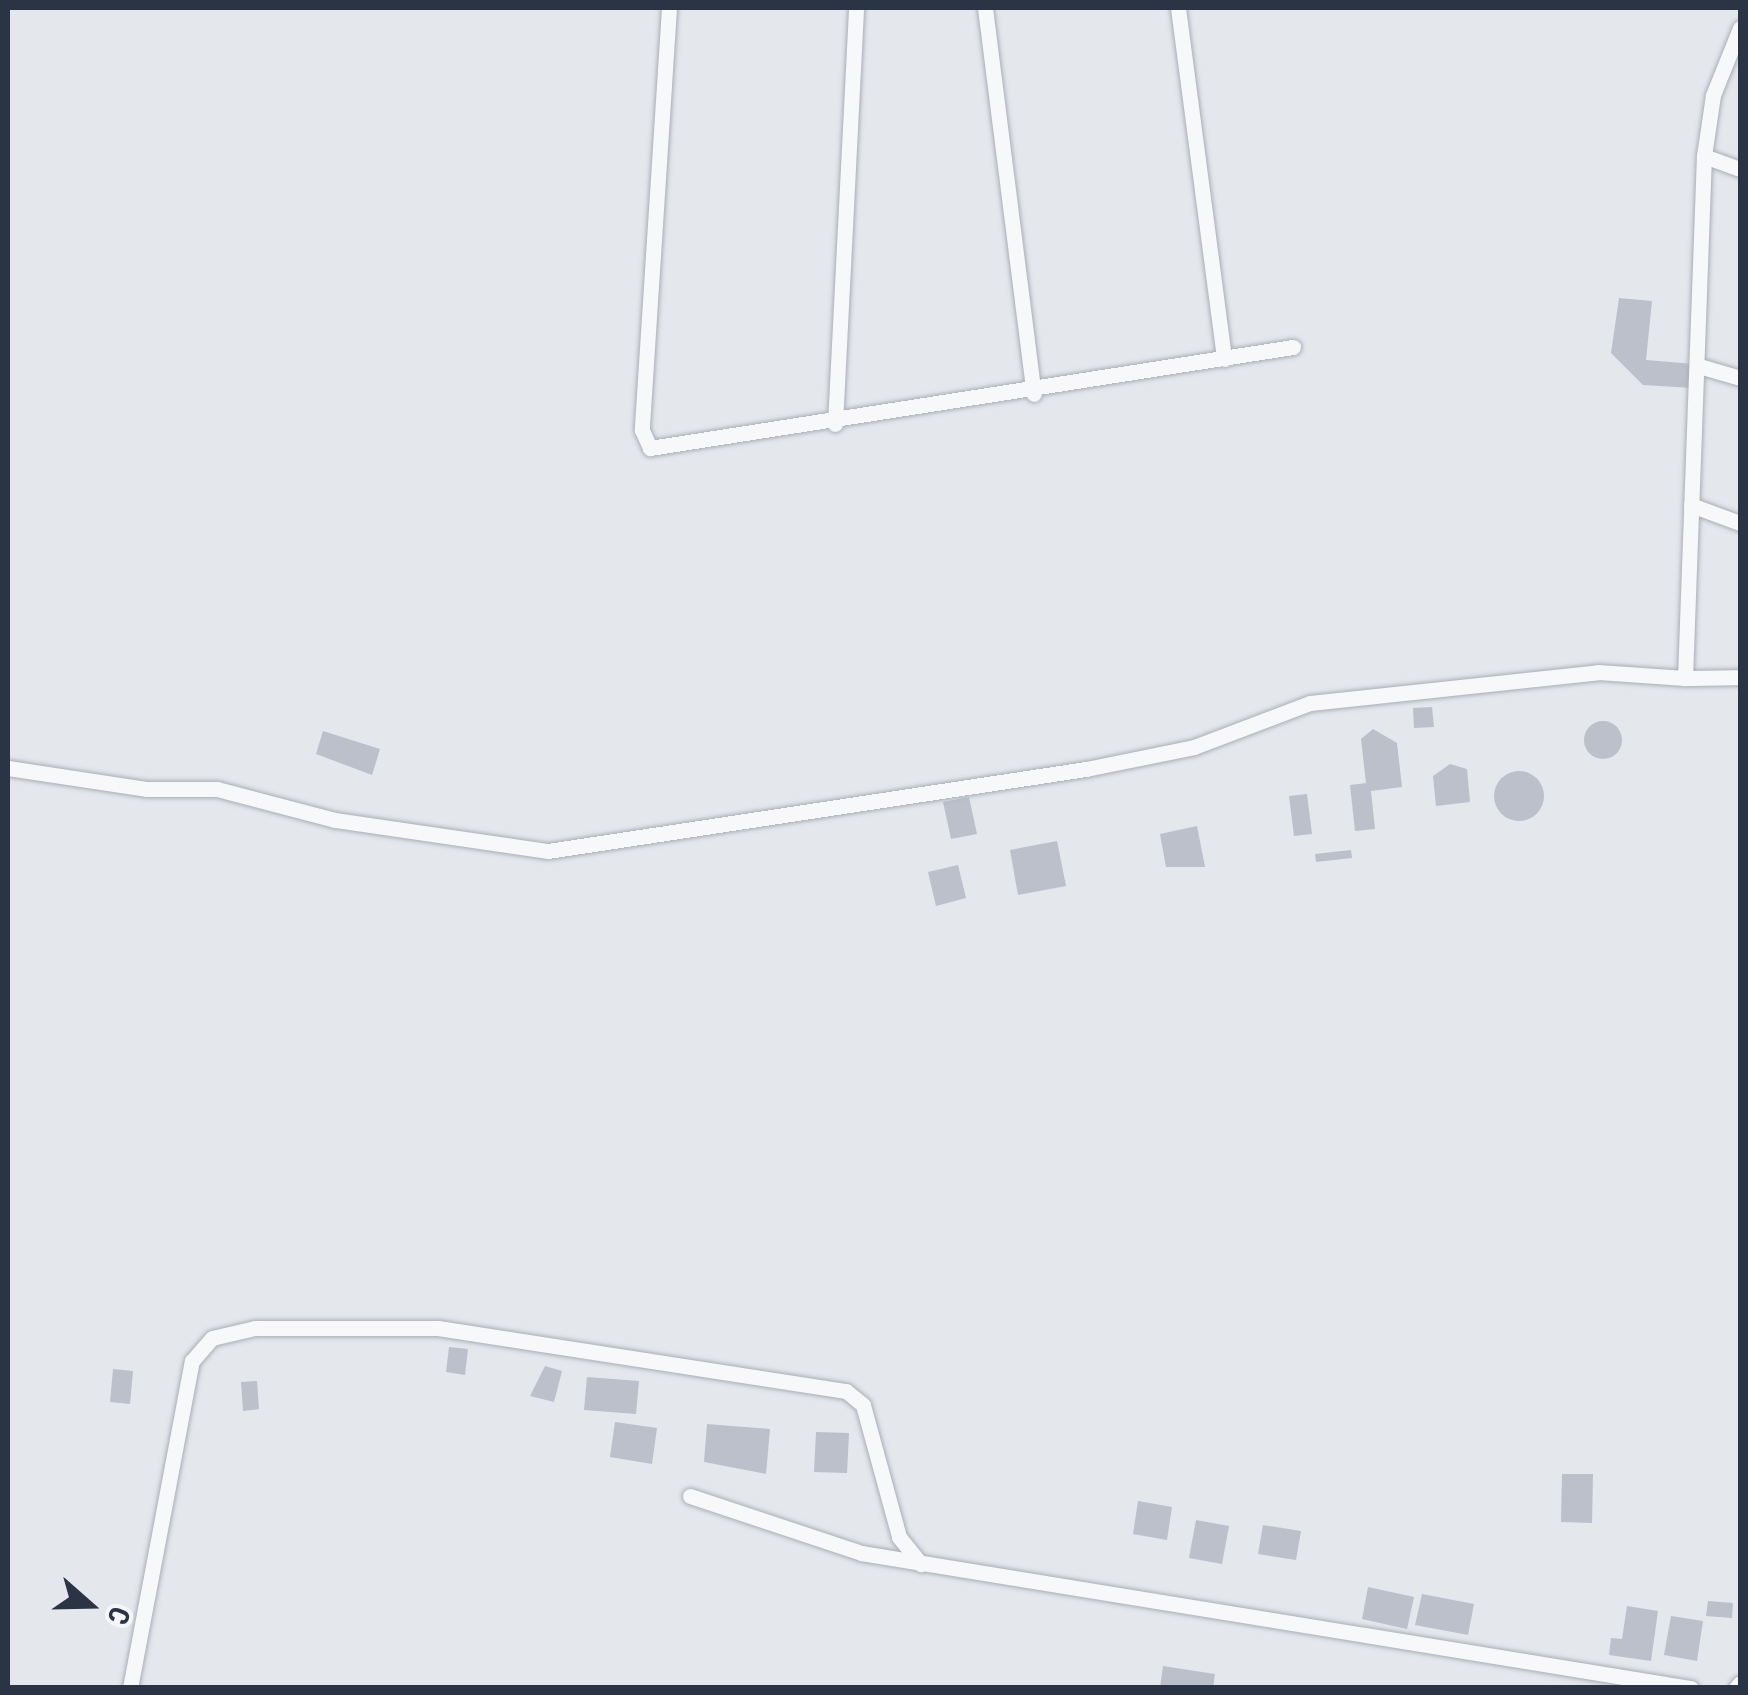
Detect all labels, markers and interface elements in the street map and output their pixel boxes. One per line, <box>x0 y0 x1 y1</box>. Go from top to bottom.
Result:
north arrow <box>40 1555 140 1655</box>
text: С <box>100 1602 137 1629</box>

